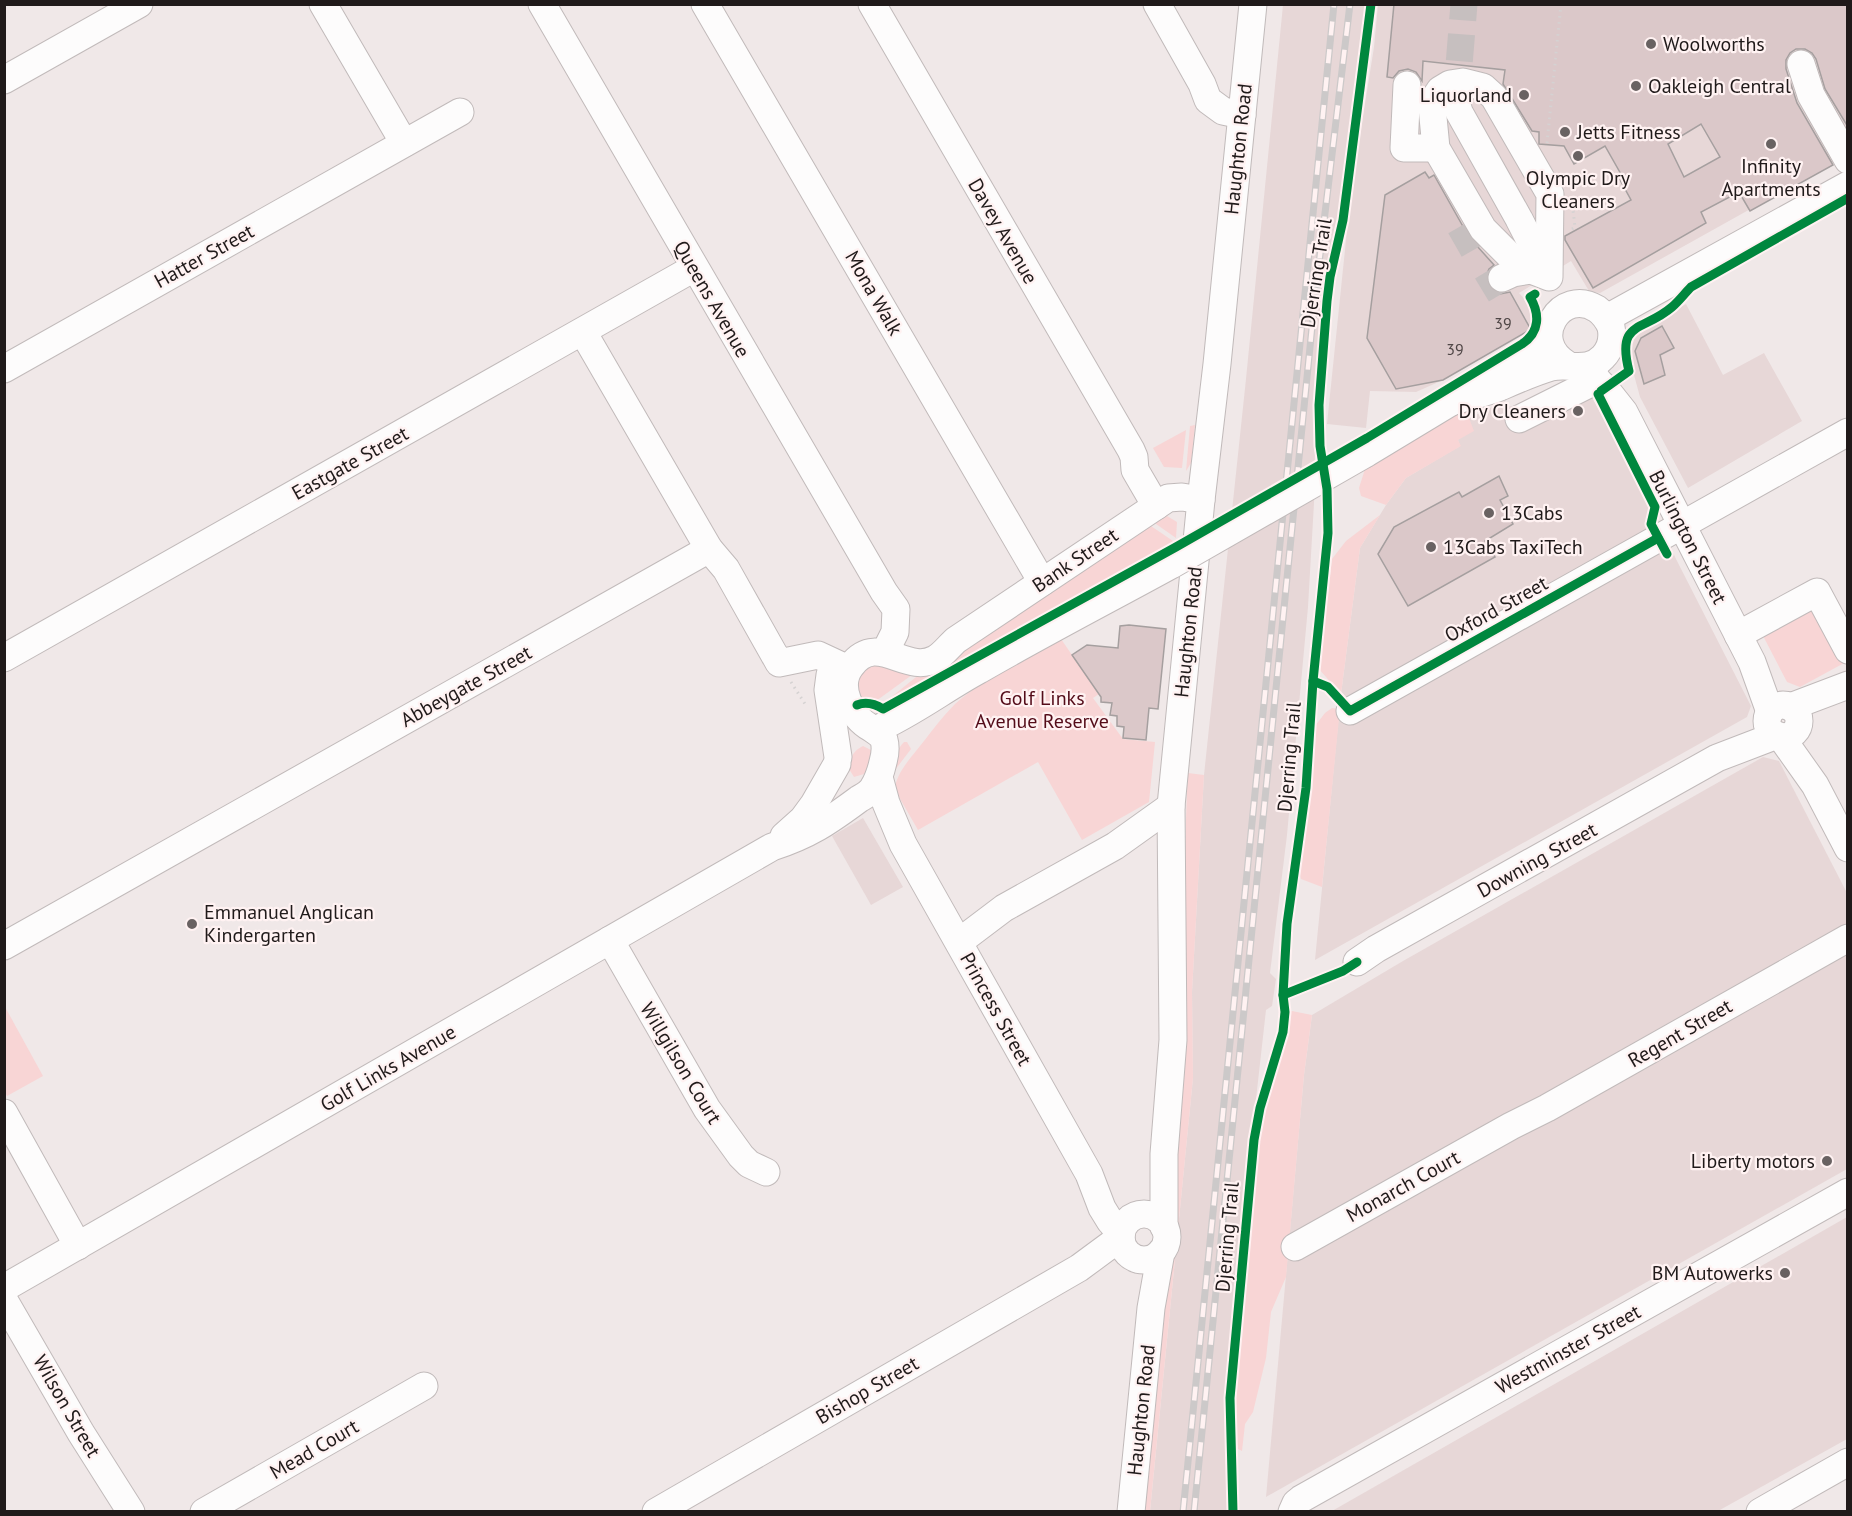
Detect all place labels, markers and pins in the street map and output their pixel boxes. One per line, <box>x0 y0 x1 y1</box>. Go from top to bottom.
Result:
place label: Woolworths <box>1663 31 1765 57</box>
marker: Woolworths <box>1644 37 1658 51</box>
place label: Oakleigh Central <box>1648 73 1791 99</box>
marker: Oakleigh Central <box>1629 79 1643 93</box>
place label: Liquorland <box>1420 82 1512 108</box>
marker: Liquorland <box>1517 88 1531 102</box>
place label: Jetts Fitness <box>1576 119 1681 145</box>
marker: Jetts Fitness <box>1558 125 1572 139</box>
marker: Infinity Apartments <box>1764 137 1778 151</box>
marker: Olympic Dry Cleaners <box>1571 149 1585 163</box>
place label: Infinity Apartments <box>1721 153 1821 202</box>
place label: Olympic Dry Cleaners <box>1526 165 1631 214</box>
place label: Dry Cleaners <box>1459 398 1566 424</box>
marker: Dry Cleaners <box>1571 404 1585 418</box>
place label: 13Cabs <box>1501 500 1563 526</box>
marker: 13Cabs <box>1482 506 1496 520</box>
place label: 13Cabs TaxiTech <box>1443 534 1583 560</box>
marker: 13Cabs TaxiTech <box>1424 540 1438 554</box>
place label: Emmanuel Anglican Kindergarten <box>204 899 374 948</box>
marker: Emmanuel Anglican Kindergarten <box>185 917 199 931</box>
place label: Liberty motors <box>1691 1148 1815 1174</box>
marker: Liberty motors <box>1820 1154 1834 1168</box>
place label: BM Autowerks <box>1652 1260 1773 1286</box>
marker: BM Autowerks <box>1778 1266 1792 1280</box>

